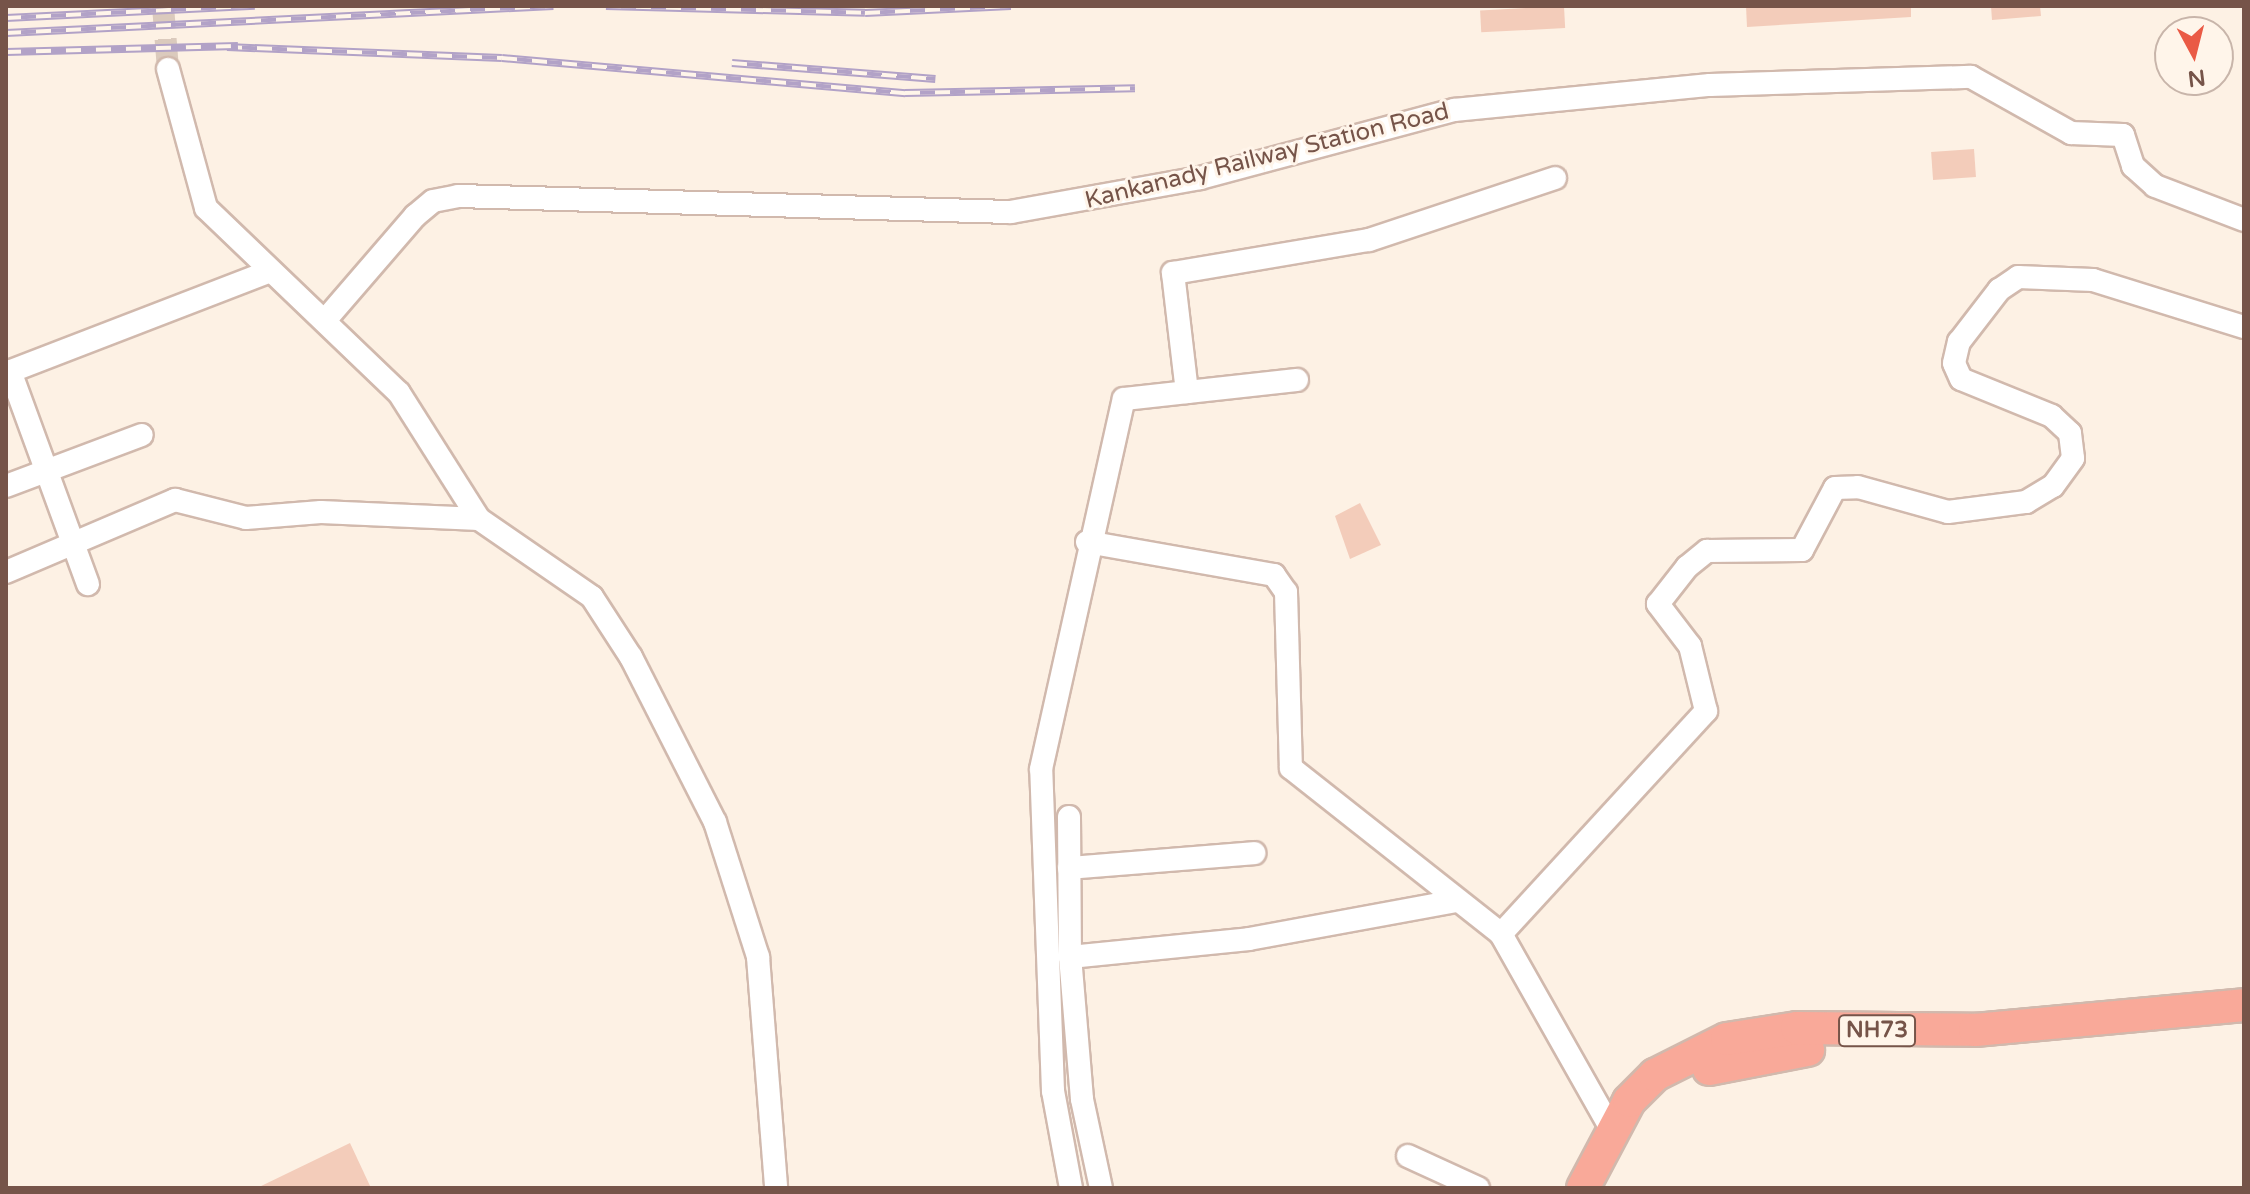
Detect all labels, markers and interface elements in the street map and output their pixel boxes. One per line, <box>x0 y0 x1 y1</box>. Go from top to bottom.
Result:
north arrow <box>2154 16 2234 96</box>
text: N <box>2186 64 2207 92</box>
street label: Kankanady Railway Station Road <box>1082 97 1452 215</box>
road number: NH73 <box>1837 1013 1917 1049</box>

